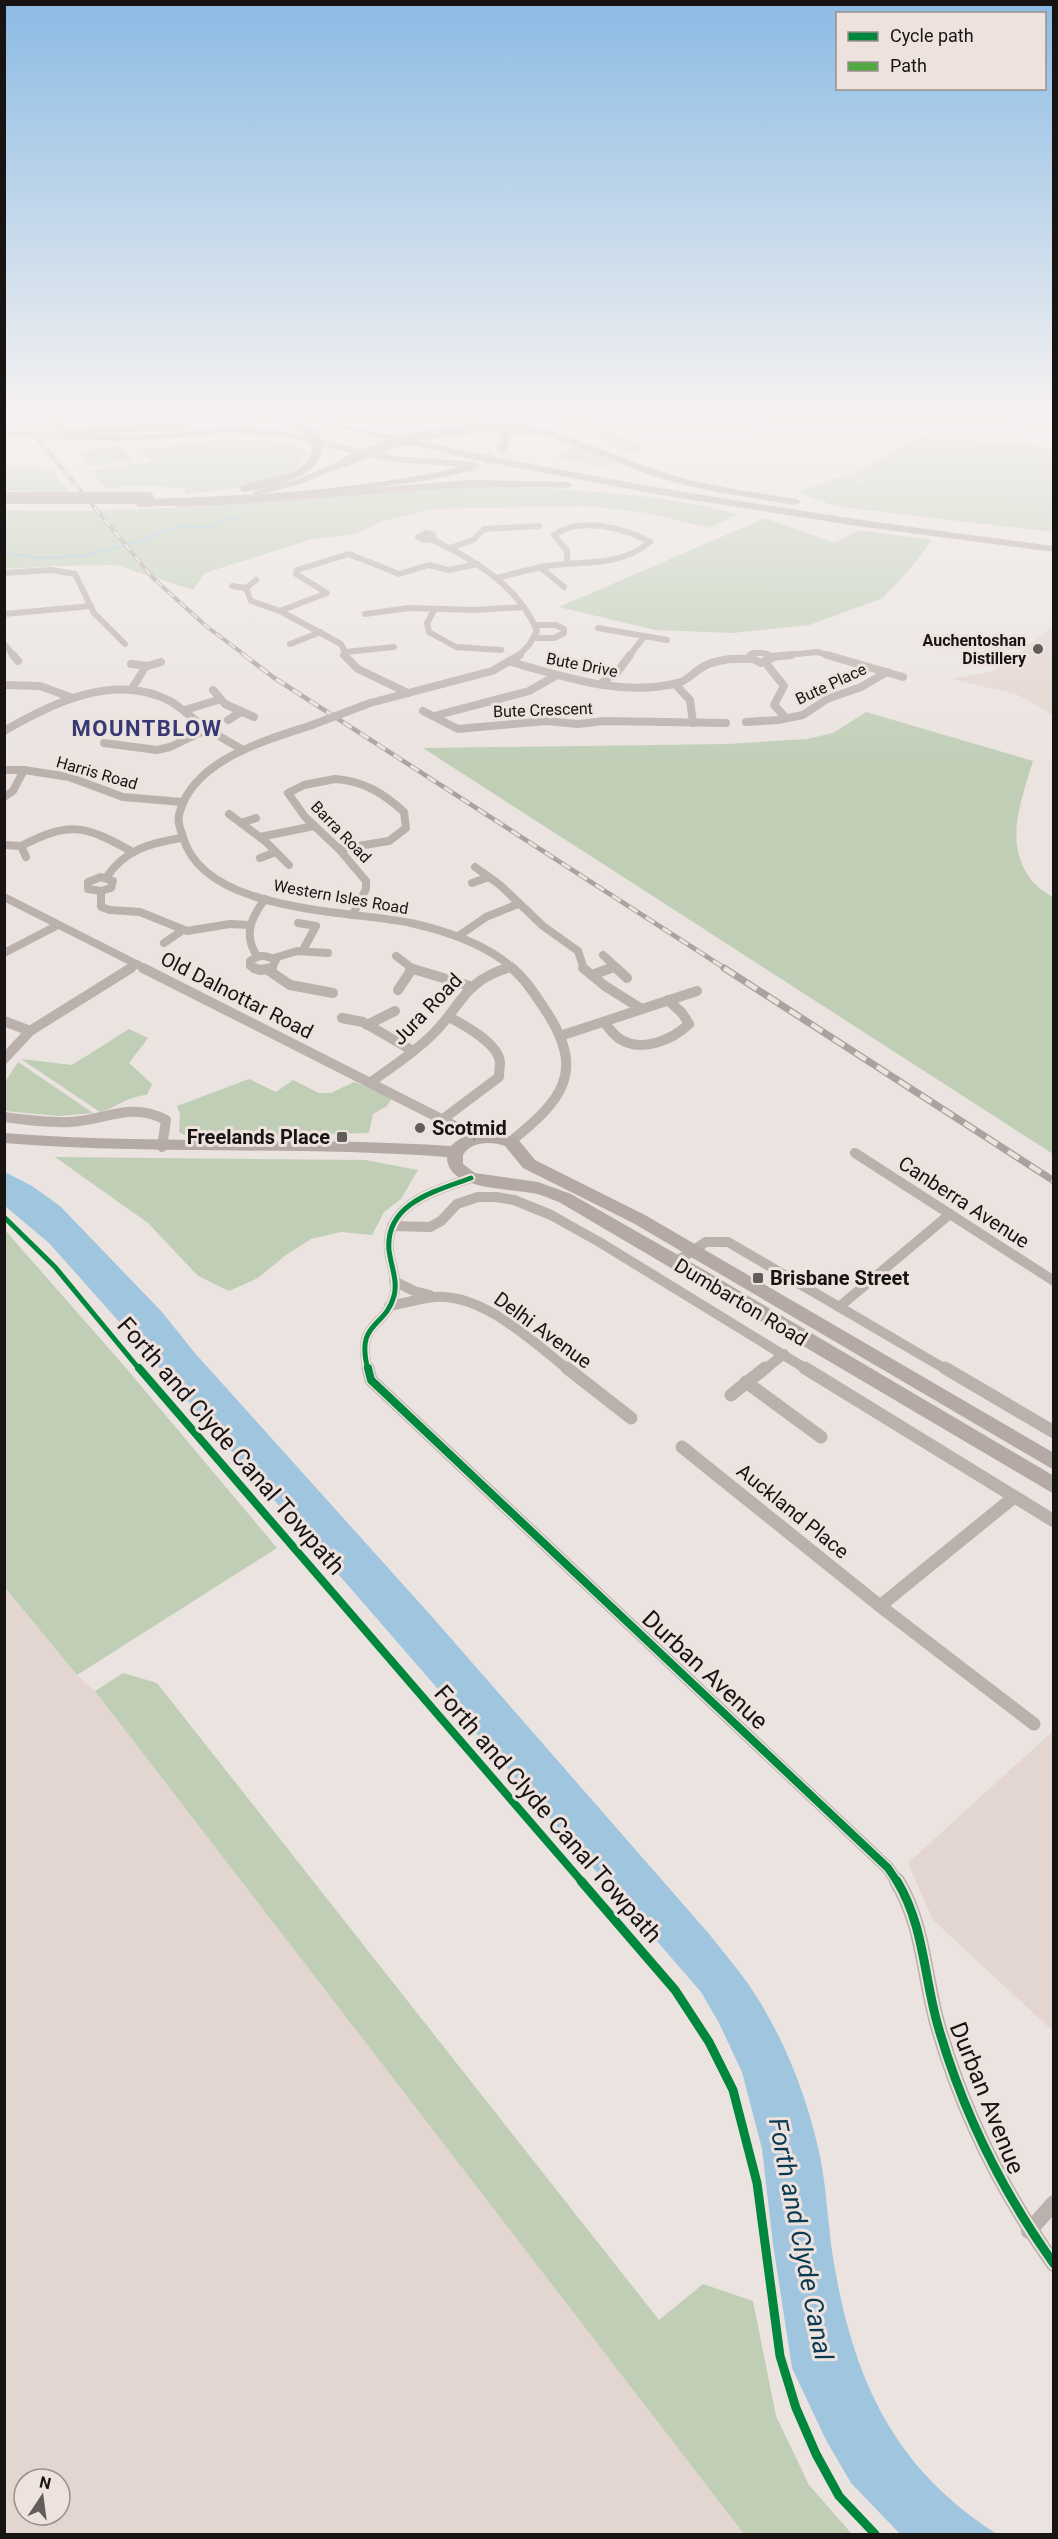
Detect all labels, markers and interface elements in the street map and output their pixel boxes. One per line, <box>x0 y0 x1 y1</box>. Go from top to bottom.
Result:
legend <box>836 12 1046 90</box>
text: Cycle path <box>890 25 974 46</box>
text: Path <box>890 55 927 76</box>
place label: Auchentoshan Distillery <box>923 631 1027 668</box>
marker: Auchentoshan Distillery <box>1031 642 1045 656</box>
street label: Bute Drive <box>545 649 619 681</box>
street label: Bute Place <box>793 659 869 709</box>
street label: Bute Crescent <box>493 699 593 721</box>
district label: MOUNTBLOW <box>72 716 222 741</box>
street label: Harris Road <box>54 752 140 794</box>
street label: Barra Road <box>307 797 375 867</box>
street label: Western Isles Road <box>272 876 410 918</box>
street label: Old Dalnottar Road <box>157 946 317 1044</box>
street label: Jura Road <box>387 968 467 1050</box>
place label: Scotmid <box>432 1116 507 1140</box>
marker: Scotmid <box>413 1121 427 1135</box>
place label: Freelands Place <box>187 1125 330 1149</box>
marker: Freelands Place <box>335 1130 349 1144</box>
street label: Canberra Avenue <box>894 1151 1034 1253</box>
street label: Dumbarton Road <box>670 1253 812 1351</box>
place label: Brisbane Street <box>770 1266 909 1290</box>
marker: Brisbane Street <box>751 1271 765 1285</box>
street label: Delhi Avenue <box>489 1287 597 1373</box>
street label: Forth and Clyde Canal Towpath <box>112 1312 350 1580</box>
street label: Auckland Place <box>732 1459 854 1563</box>
street label: Durban Avenue <box>636 1605 774 1735</box>
street label: Forth and Clyde Canal Towpath <box>429 1680 667 1948</box>
street label: Durban Avenue <box>944 2018 1030 2178</box>
water label: Forth and Clyde Canal <box>763 2115 839 2364</box>
north arrow <box>12 2467 72 2527</box>
text: N <box>38 2472 53 2493</box>

